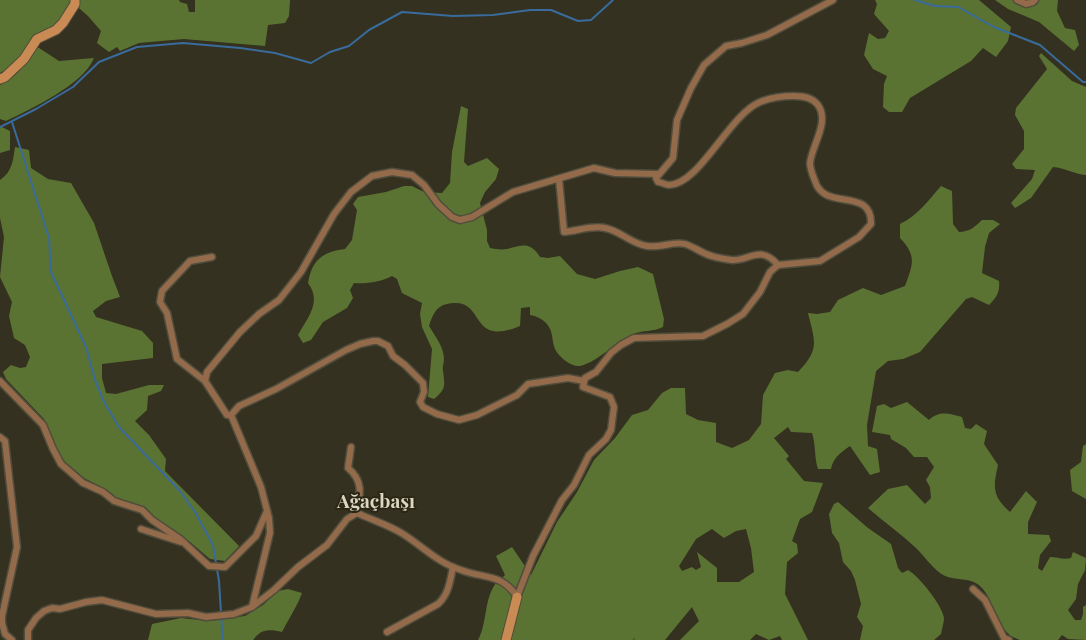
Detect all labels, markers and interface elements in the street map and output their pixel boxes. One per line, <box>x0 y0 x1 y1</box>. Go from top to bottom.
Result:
district label: Ağaçbaşı <box>336 487 415 513</box>

